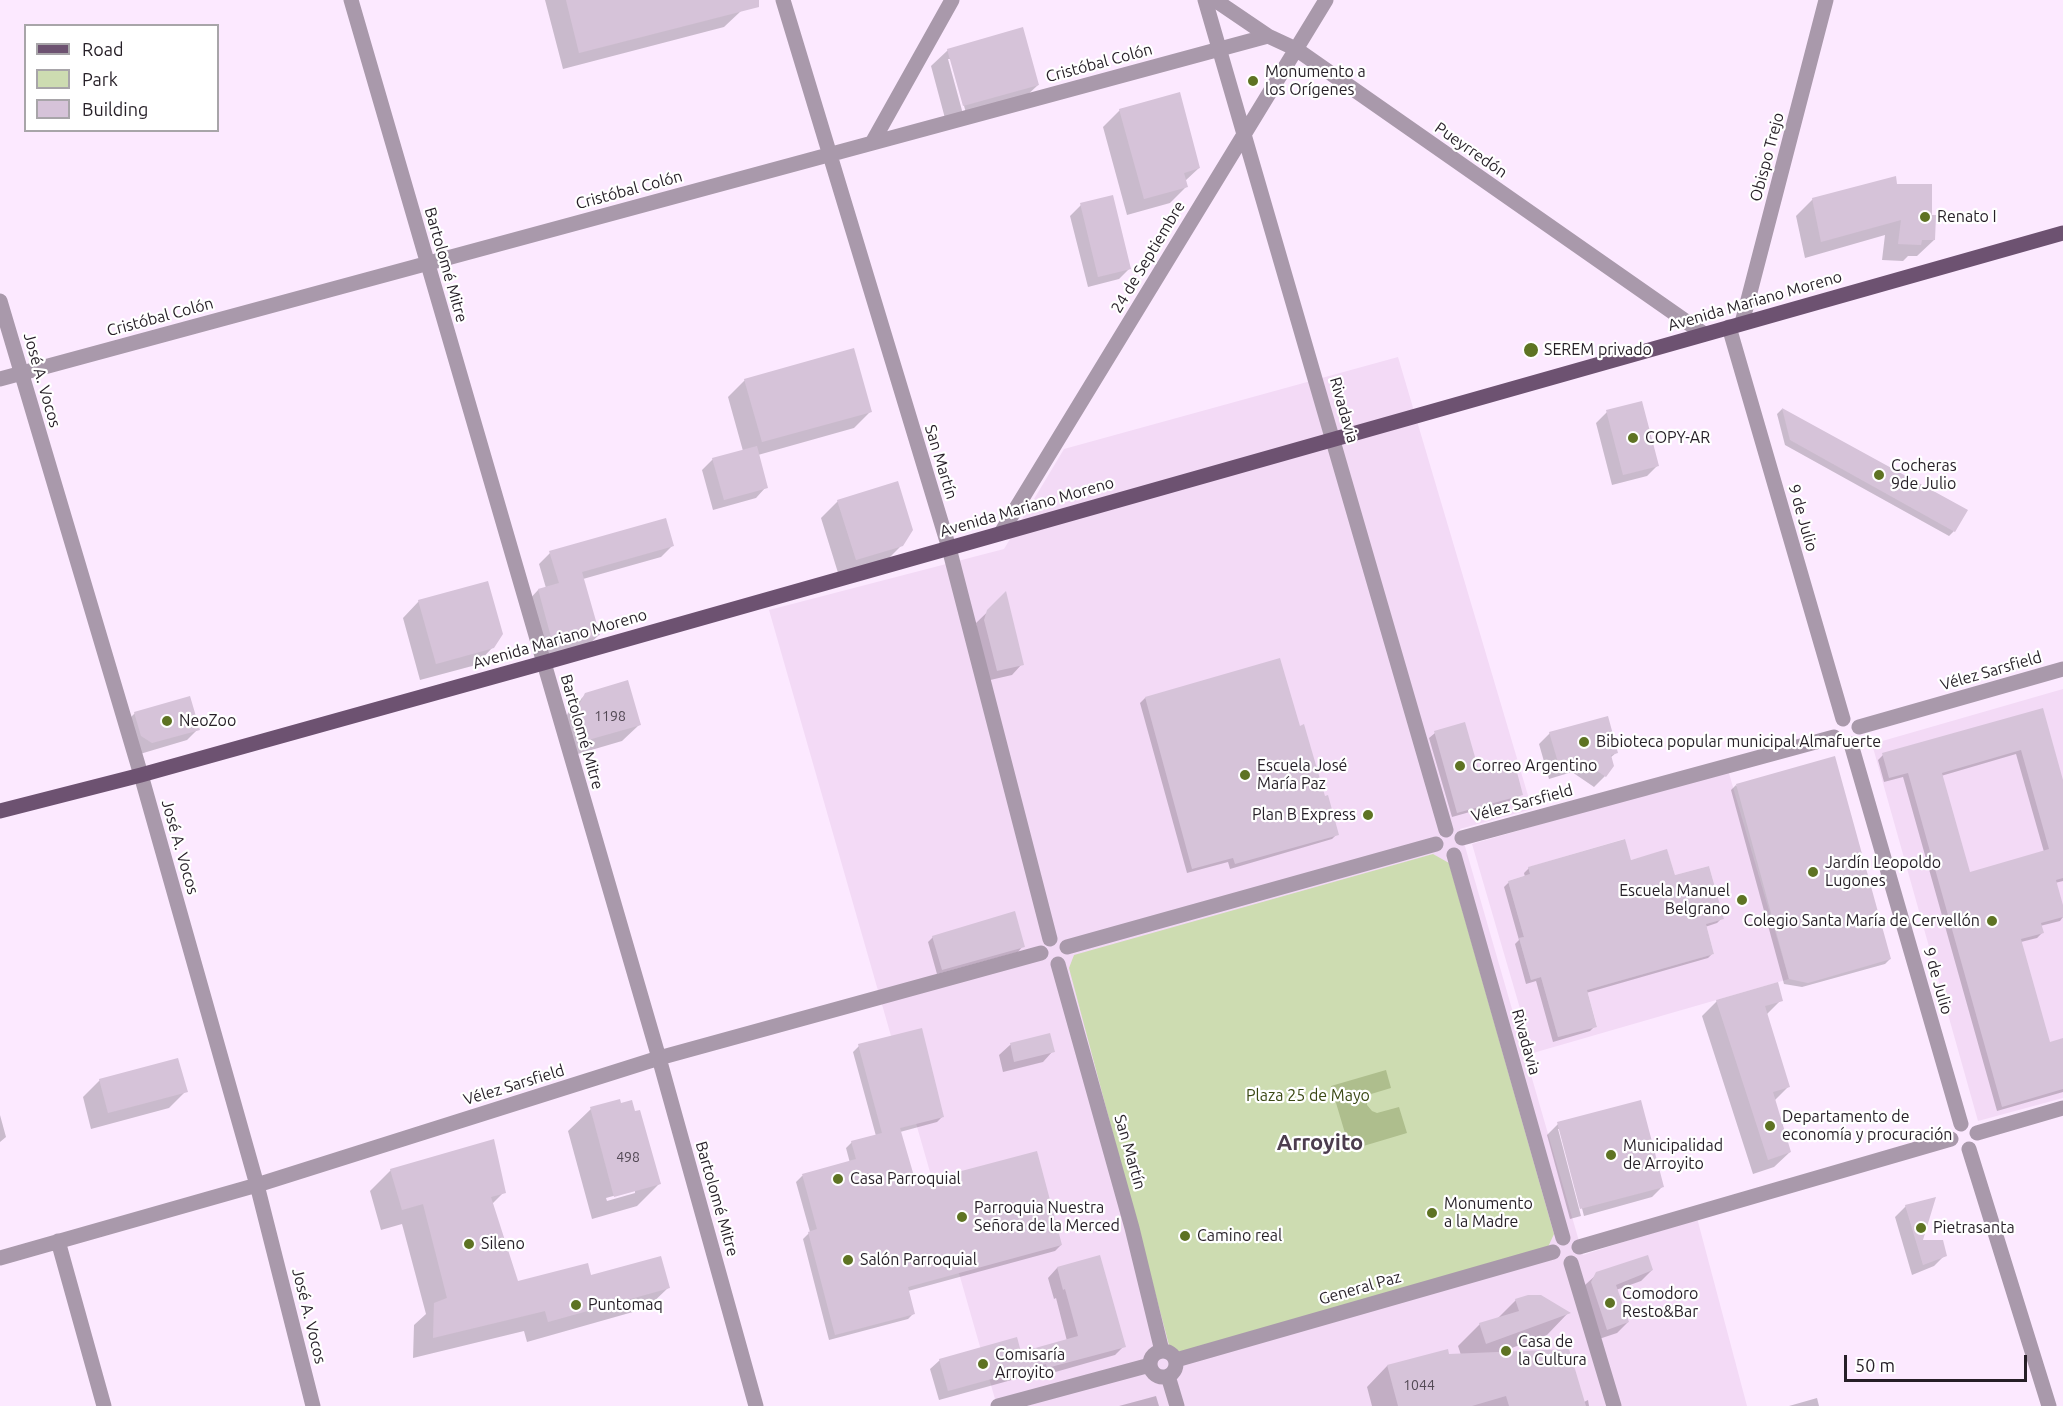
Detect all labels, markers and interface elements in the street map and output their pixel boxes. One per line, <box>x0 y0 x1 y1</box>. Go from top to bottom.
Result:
legend <box>24 24 219 132</box>
text: Road <box>82 39 124 59</box>
street label: Cristóbal Colón <box>1044 40 1154 86</box>
place label: Monumento a los Orígenes <box>1265 62 1366 100</box>
text: Park <box>82 69 118 89</box>
marker: Monumento a los Orígenes <box>1246 74 1260 88</box>
text: Building <box>82 99 148 119</box>
street label: Obispo Trejo <box>1746 110 1788 204</box>
street label: Pueyrredón <box>1431 118 1511 182</box>
street label: Cristóbal Colón <box>574 167 684 213</box>
street label: 24 de Septiembre <box>1107 198 1189 316</box>
street label: Bartolomé Mitre <box>420 205 472 325</box>
place label: Renato I <box>1937 207 1997 227</box>
marker: Renato I <box>1918 210 1932 224</box>
street label: Avenida Mariano Moreno <box>1666 267 1844 335</box>
street label: Cristóbal Colón <box>105 294 215 340</box>
street label: José A. Vocos <box>19 330 65 430</box>
place label: SEREM privado <box>1544 340 1652 360</box>
marker: SEREM privado <box>1522 341 1540 359</box>
street label: Rivadavia <box>1325 375 1363 445</box>
street label: San Martín <box>921 422 961 502</box>
place label: COPY-AR <box>1645 428 1710 448</box>
marker: COPY-AR <box>1626 431 1640 445</box>
place label: Cocheras 9de Julio <box>1891 456 1957 494</box>
marker: Cocheras 9de Julio <box>1872 468 1886 482</box>
street label: Avenida Mariano Moreno <box>938 473 1116 541</box>
street label: 9 de Julio <box>1784 482 1822 554</box>
street label: Avenida Mariano Moreno <box>471 605 649 673</box>
street label: Vélez Sarsfield <box>1938 647 2044 695</box>
street label: Bartolomé Mitre <box>556 672 608 792</box>
house number: 1198 <box>594 708 626 724</box>
place label: NeoZoo <box>179 711 236 731</box>
marker: NeoZoo <box>160 714 174 728</box>
place label: Bibioteca popular municipal Almafuerte <box>1596 732 1881 752</box>
marker: Bibioteca popular municipal Almafuerte <box>1577 735 1591 749</box>
place label: Escuela José María Paz <box>1257 756 1347 794</box>
place label: Correo Argentino <box>1472 756 1597 776</box>
marker: Correo Argentino <box>1453 759 1467 773</box>
marker: Escuela José María Paz <box>1238 768 1252 782</box>
street label: Vélez Sarsfield <box>1469 780 1575 826</box>
street label: José A. Vocos <box>157 797 203 897</box>
place label: Plan B Express <box>1252 805 1356 825</box>
marker: Plan B Express <box>1361 808 1375 822</box>
place label: Jardín Leopoldo Lugones <box>1825 853 1941 891</box>
marker: Jardín Leopoldo Lugones <box>1806 865 1820 879</box>
place label: Escuela Manuel Belgrano <box>1619 881 1730 919</box>
marker: Escuela Manuel Belgrano <box>1735 893 1749 907</box>
place label: Colegio Santa María de Cervellón <box>1743 911 1980 931</box>
marker: Colegio Santa María de Cervellón <box>1985 914 1999 928</box>
street label: 9 de Julio <box>1919 945 1957 1017</box>
street label: Rivadavia <box>1507 1007 1545 1077</box>
street label: Vélez Sarsfield <box>461 1061 567 1109</box>
park label: Plaza 25 de Mayo <box>1246 1086 1370 1106</box>
place label: Departamento de economía y procuración <box>1782 1107 1952 1145</box>
street label: San Martín <box>1110 1112 1150 1192</box>
marker: Departamento de economía y procuración <box>1763 1119 1777 1133</box>
district label: Arroyito <box>1277 1130 1363 1156</box>
place label: Municipalidad de Arroyito <box>1623 1136 1723 1174</box>
street label: Bartolomé Mitre <box>691 1139 743 1259</box>
marker: Municipalidad de Arroyito <box>1604 1148 1618 1162</box>
house number: 498 <box>616 1149 640 1165</box>
place label: Casa Parroquial <box>850 1169 961 1189</box>
marker: Casa Parroquial <box>831 1172 845 1186</box>
place label: Monumento a la Madre <box>1444 1194 1533 1232</box>
place label: Parroquia Nuestra Señora de la Merced <box>974 1198 1120 1236</box>
marker: Monumento a la Madre <box>1425 1206 1439 1220</box>
marker: Parroquia Nuestra Señora de la Merced <box>955 1210 969 1224</box>
place label: Pietrasanta <box>1933 1218 2015 1238</box>
marker: Pietrasanta <box>1914 1221 1928 1235</box>
place label: Camino real <box>1197 1226 1282 1246</box>
marker: Camino real <box>1178 1229 1192 1243</box>
place label: Sileno <box>481 1234 525 1254</box>
marker: Sileno <box>462 1237 476 1251</box>
place label: Salón Parroquial <box>860 1250 977 1270</box>
marker: Salón Parroquial <box>841 1253 855 1267</box>
street label: José A. Vocos <box>288 1266 330 1366</box>
street label: General Paz <box>1317 1267 1403 1309</box>
place label: Comodoro Resto&Bar <box>1622 1284 1698 1322</box>
place label: Puntomaq <box>588 1295 663 1315</box>
marker: Comodoro Resto&Bar <box>1603 1296 1617 1310</box>
marker: Puntomaq <box>569 1298 583 1312</box>
place label: Casa de la Cultura <box>1518 1332 1587 1370</box>
scale bar <box>1847 1343 2030 1381</box>
marker: Casa de la Cultura <box>1499 1344 1513 1358</box>
place label: Comisaría Arroyito <box>995 1345 1065 1383</box>
text: 50 m <box>1855 1355 1895 1375</box>
marker: Comisaría Arroyito <box>976 1357 990 1371</box>
house number: 1044 <box>1403 1377 1435 1393</box>

